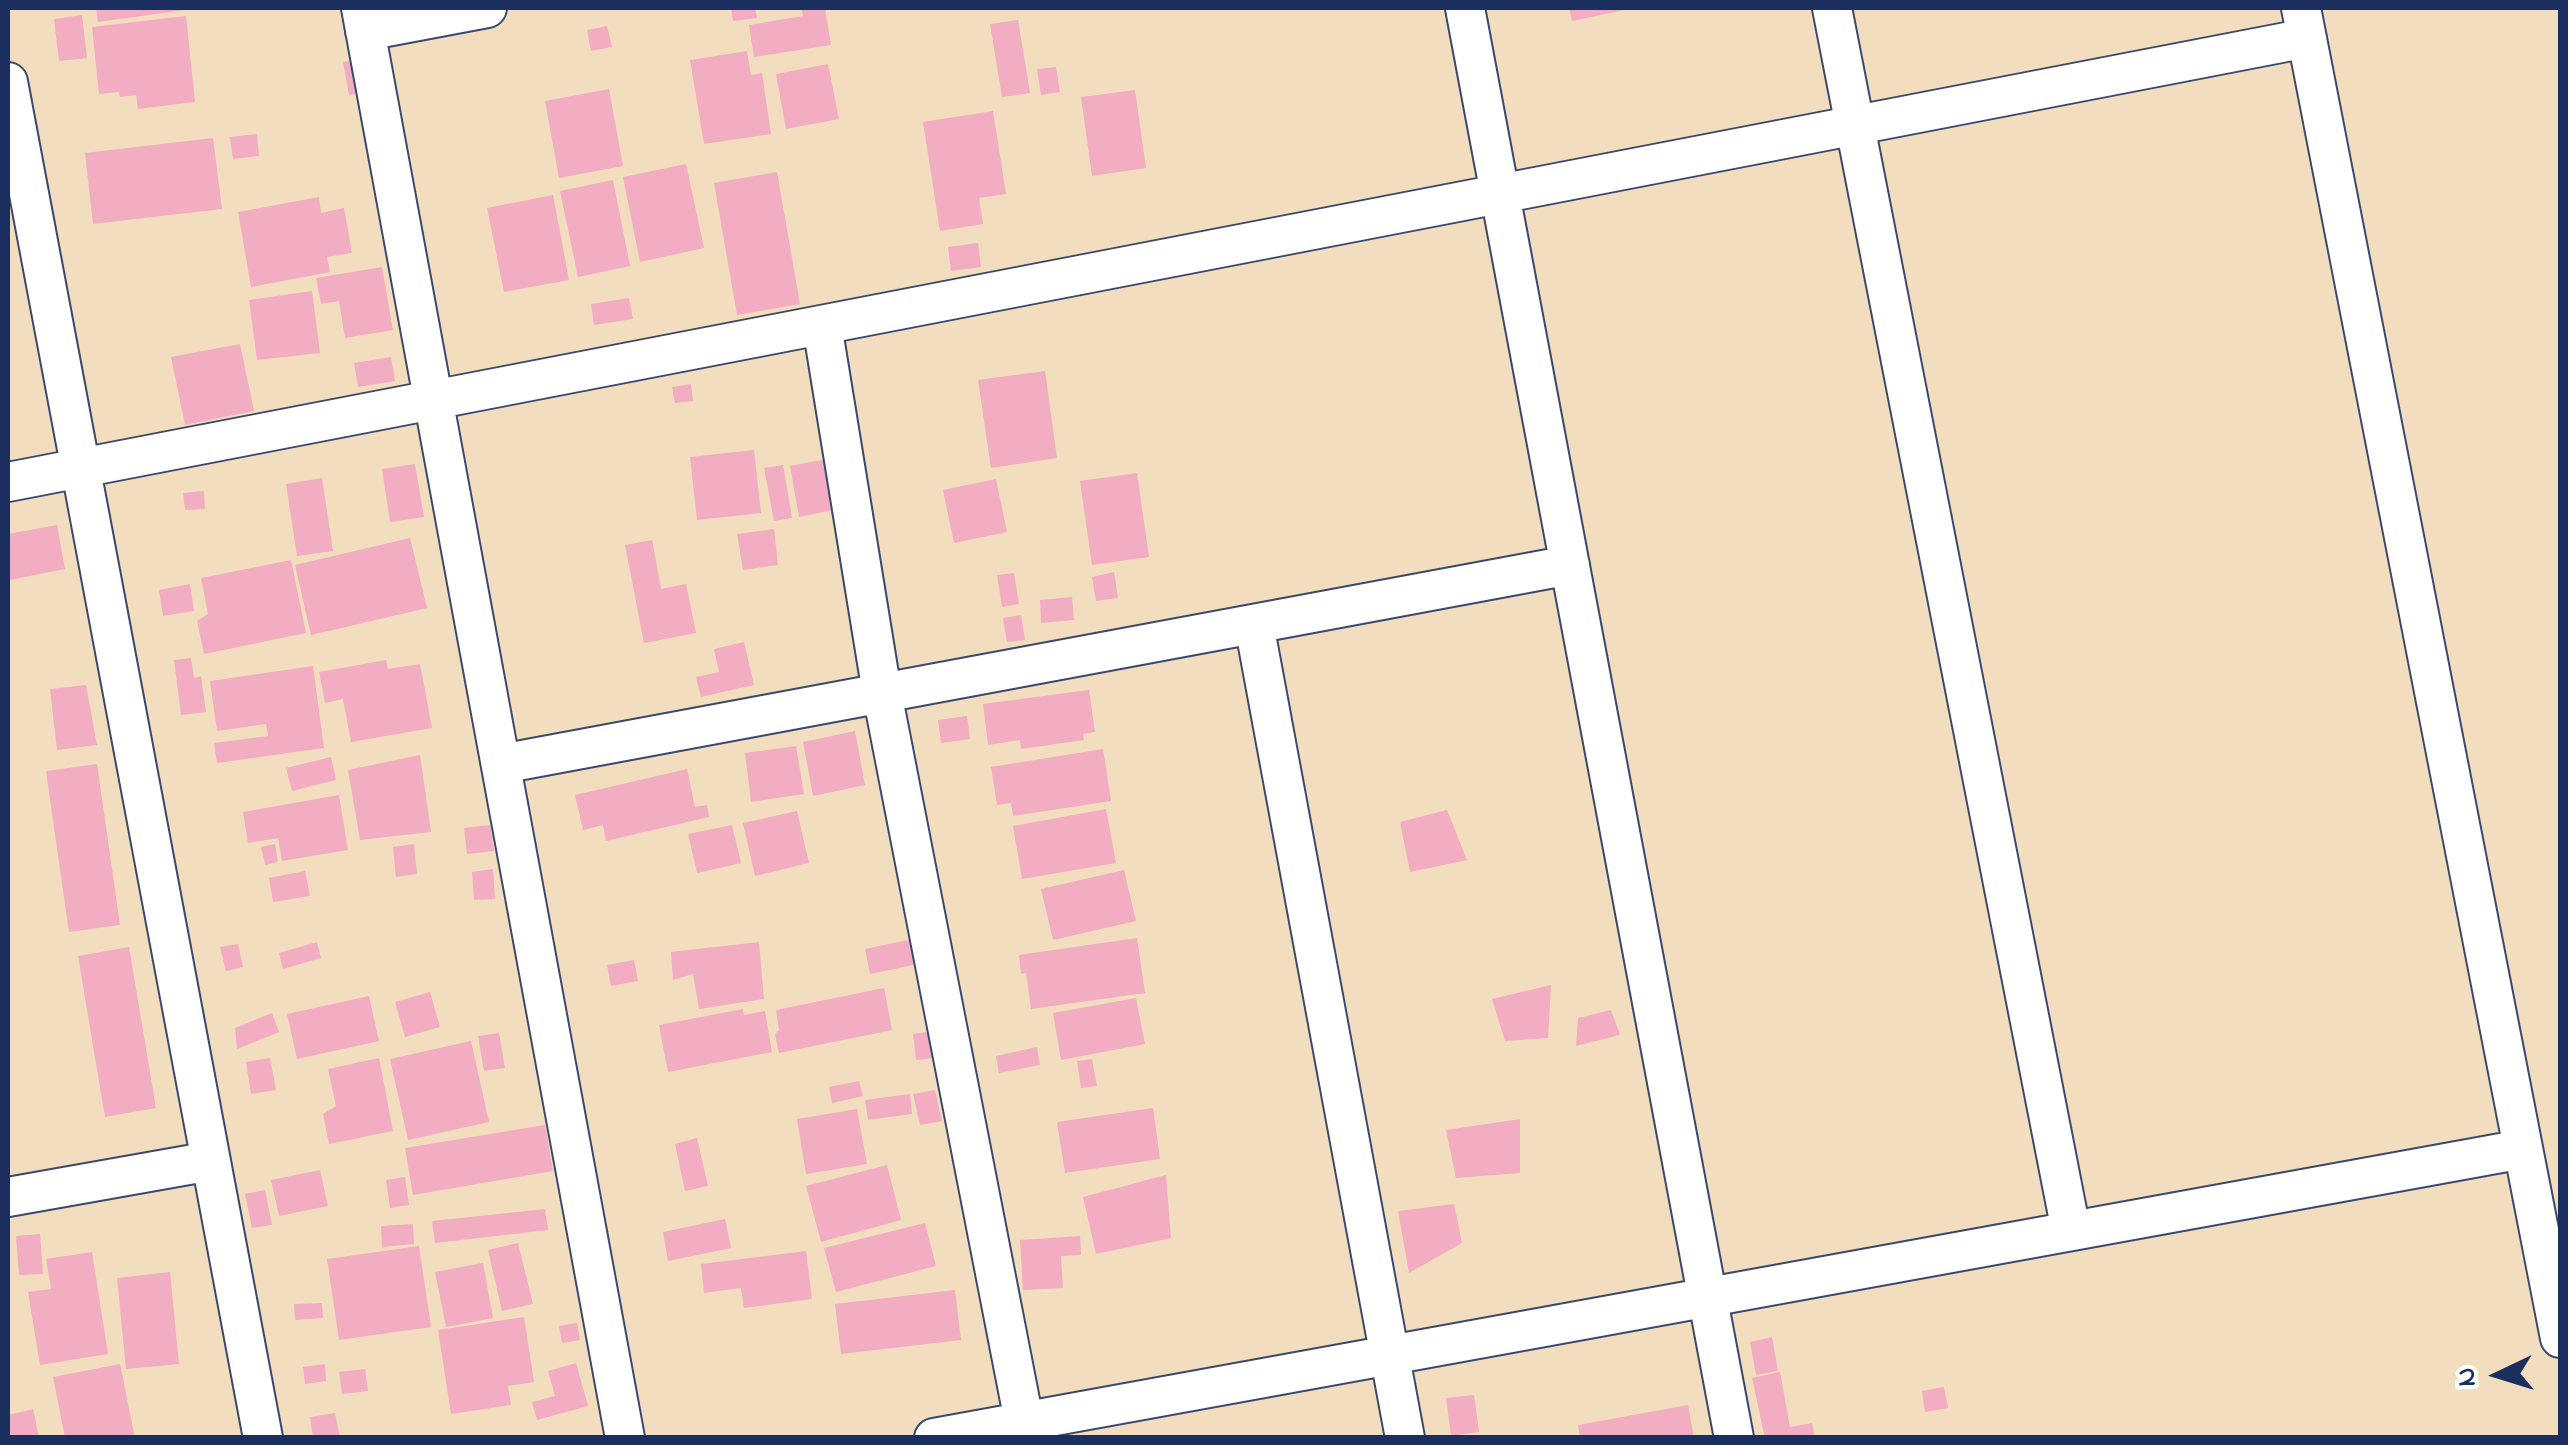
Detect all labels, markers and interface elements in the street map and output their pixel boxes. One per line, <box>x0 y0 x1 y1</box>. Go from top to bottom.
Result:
north arrow <box>2448 1325 2548 1425</box>
text: N <box>2446 1366 2489 1388</box>

